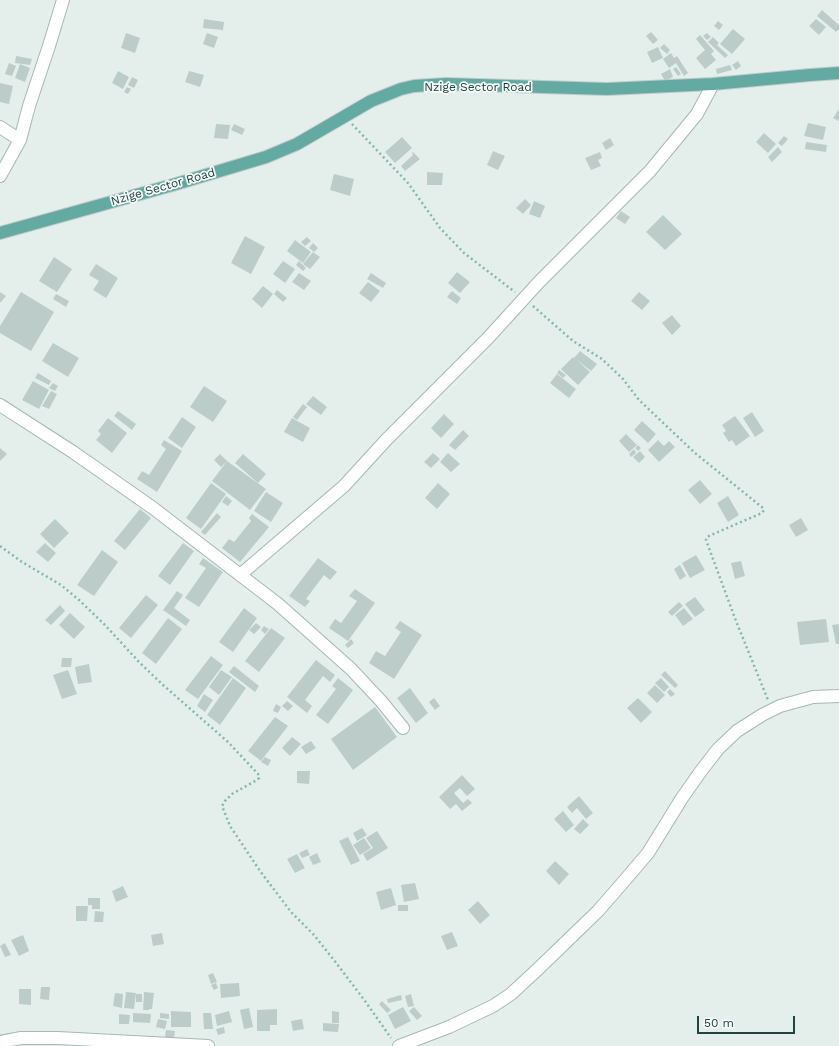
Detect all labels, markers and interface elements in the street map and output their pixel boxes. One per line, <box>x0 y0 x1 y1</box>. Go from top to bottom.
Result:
street label: Nzige Sector Road <box>424 80 532 94</box>
street label: Nzige Sector Road <box>109 165 217 209</box>
scale bar <box>699 1008 797 1034</box>
text: 50 m <box>704 1016 734 1030</box>

